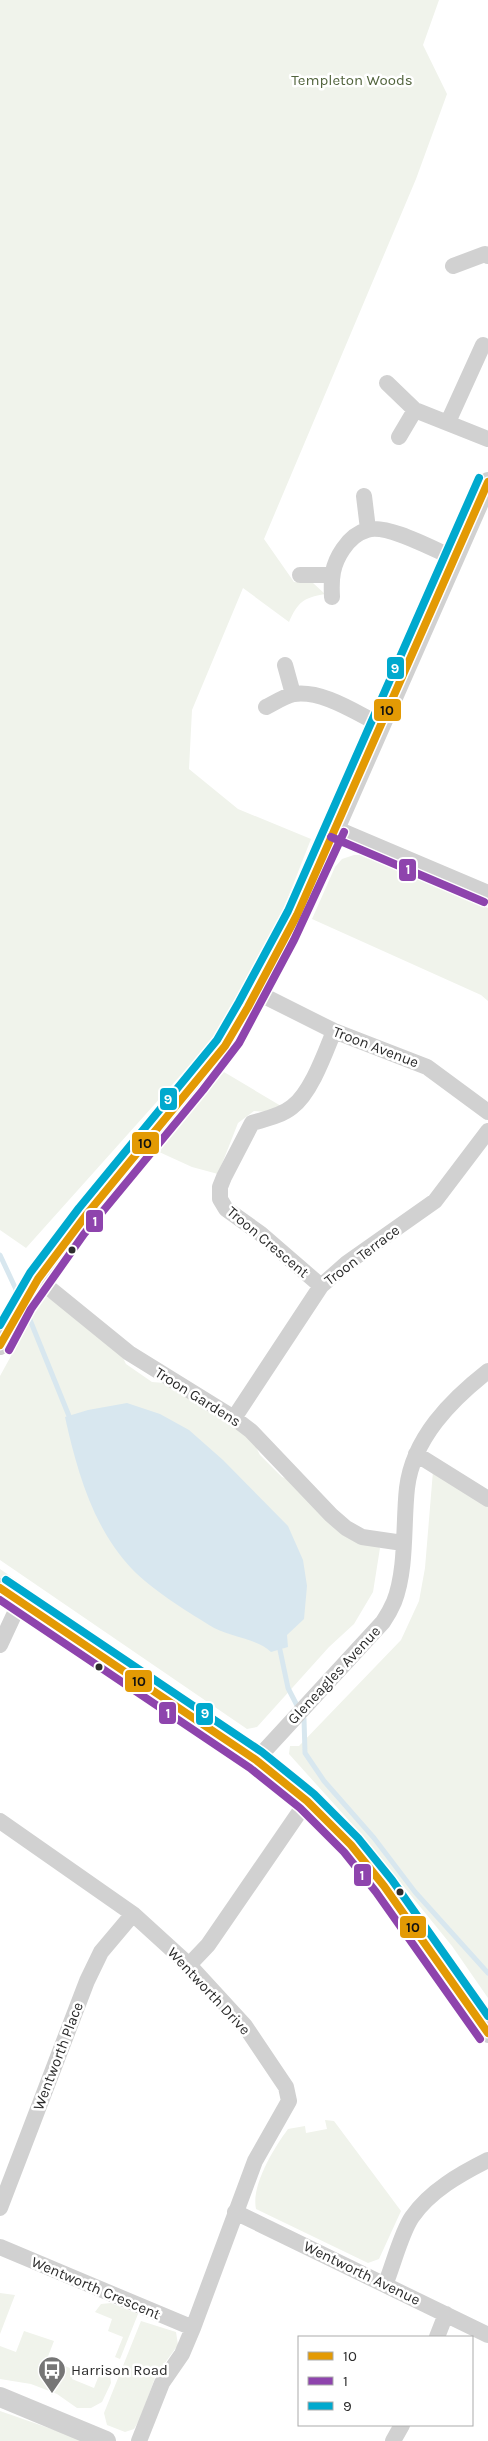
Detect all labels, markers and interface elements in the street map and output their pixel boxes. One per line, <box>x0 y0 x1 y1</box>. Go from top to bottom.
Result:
park label: Templeton Woods <box>291 71 413 89</box>
line badge: 9 <box>386 656 405 680</box>
text: 9 <box>391 660 399 677</box>
line badge: 10 <box>373 698 402 722</box>
text: 10 <box>380 702 394 719</box>
line badge: 1 <box>398 858 417 882</box>
text: 1 <box>406 861 411 878</box>
street label: Troon Avenue <box>331 1022 421 1072</box>
line badge: 9 <box>159 1087 178 1111</box>
text: 9 <box>164 1091 172 1108</box>
line badge: 10 <box>131 1131 160 1155</box>
text: 10 <box>138 1135 152 1152</box>
street label: Troon Crescent <box>223 1203 313 1282</box>
line badge: 1 <box>85 1209 104 1233</box>
text: 1 <box>93 1213 98 1230</box>
street label: Troon Terrace <box>321 1221 403 1289</box>
unlabelled marker <box>67 1245 77 1255</box>
street label: Troon Gardens <box>152 1363 244 1431</box>
street label: Gleneagles Avenue <box>284 1622 384 1728</box>
unlabelled marker <box>94 1662 104 1672</box>
line badge: 10 <box>124 1669 153 1693</box>
text: 10 <box>132 1673 146 1690</box>
line badge: 1 <box>158 1701 177 1725</box>
line badge: 9 <box>195 1702 214 1726</box>
text: 1 <box>166 1705 171 1722</box>
text: 9 <box>201 1705 209 1722</box>
line badge: 1 <box>353 1863 372 1887</box>
text: 1 <box>360 1867 365 1884</box>
unlabelled marker <box>395 1887 405 1897</box>
line badge: 10 <box>399 1915 427 1939</box>
text: 10 <box>406 1919 420 1936</box>
street label: Wentworth Drive <box>164 1944 254 2038</box>
street label: Wentworth Place <box>29 1999 87 2113</box>
street label: Wentworth Avenue <box>301 2237 423 2309</box>
street label: Wentworth Crescent <box>29 2253 164 2323</box>
legend <box>298 2336 473 2426</box>
text: 10 <box>343 2347 357 2365</box>
bus stop icon: Harrison Road <box>37 2355 67 2394</box>
place label: Harrison Road <box>71 2361 168 2379</box>
text: 1 <box>343 2372 348 2390</box>
text: 9 <box>343 2397 352 2415</box>

